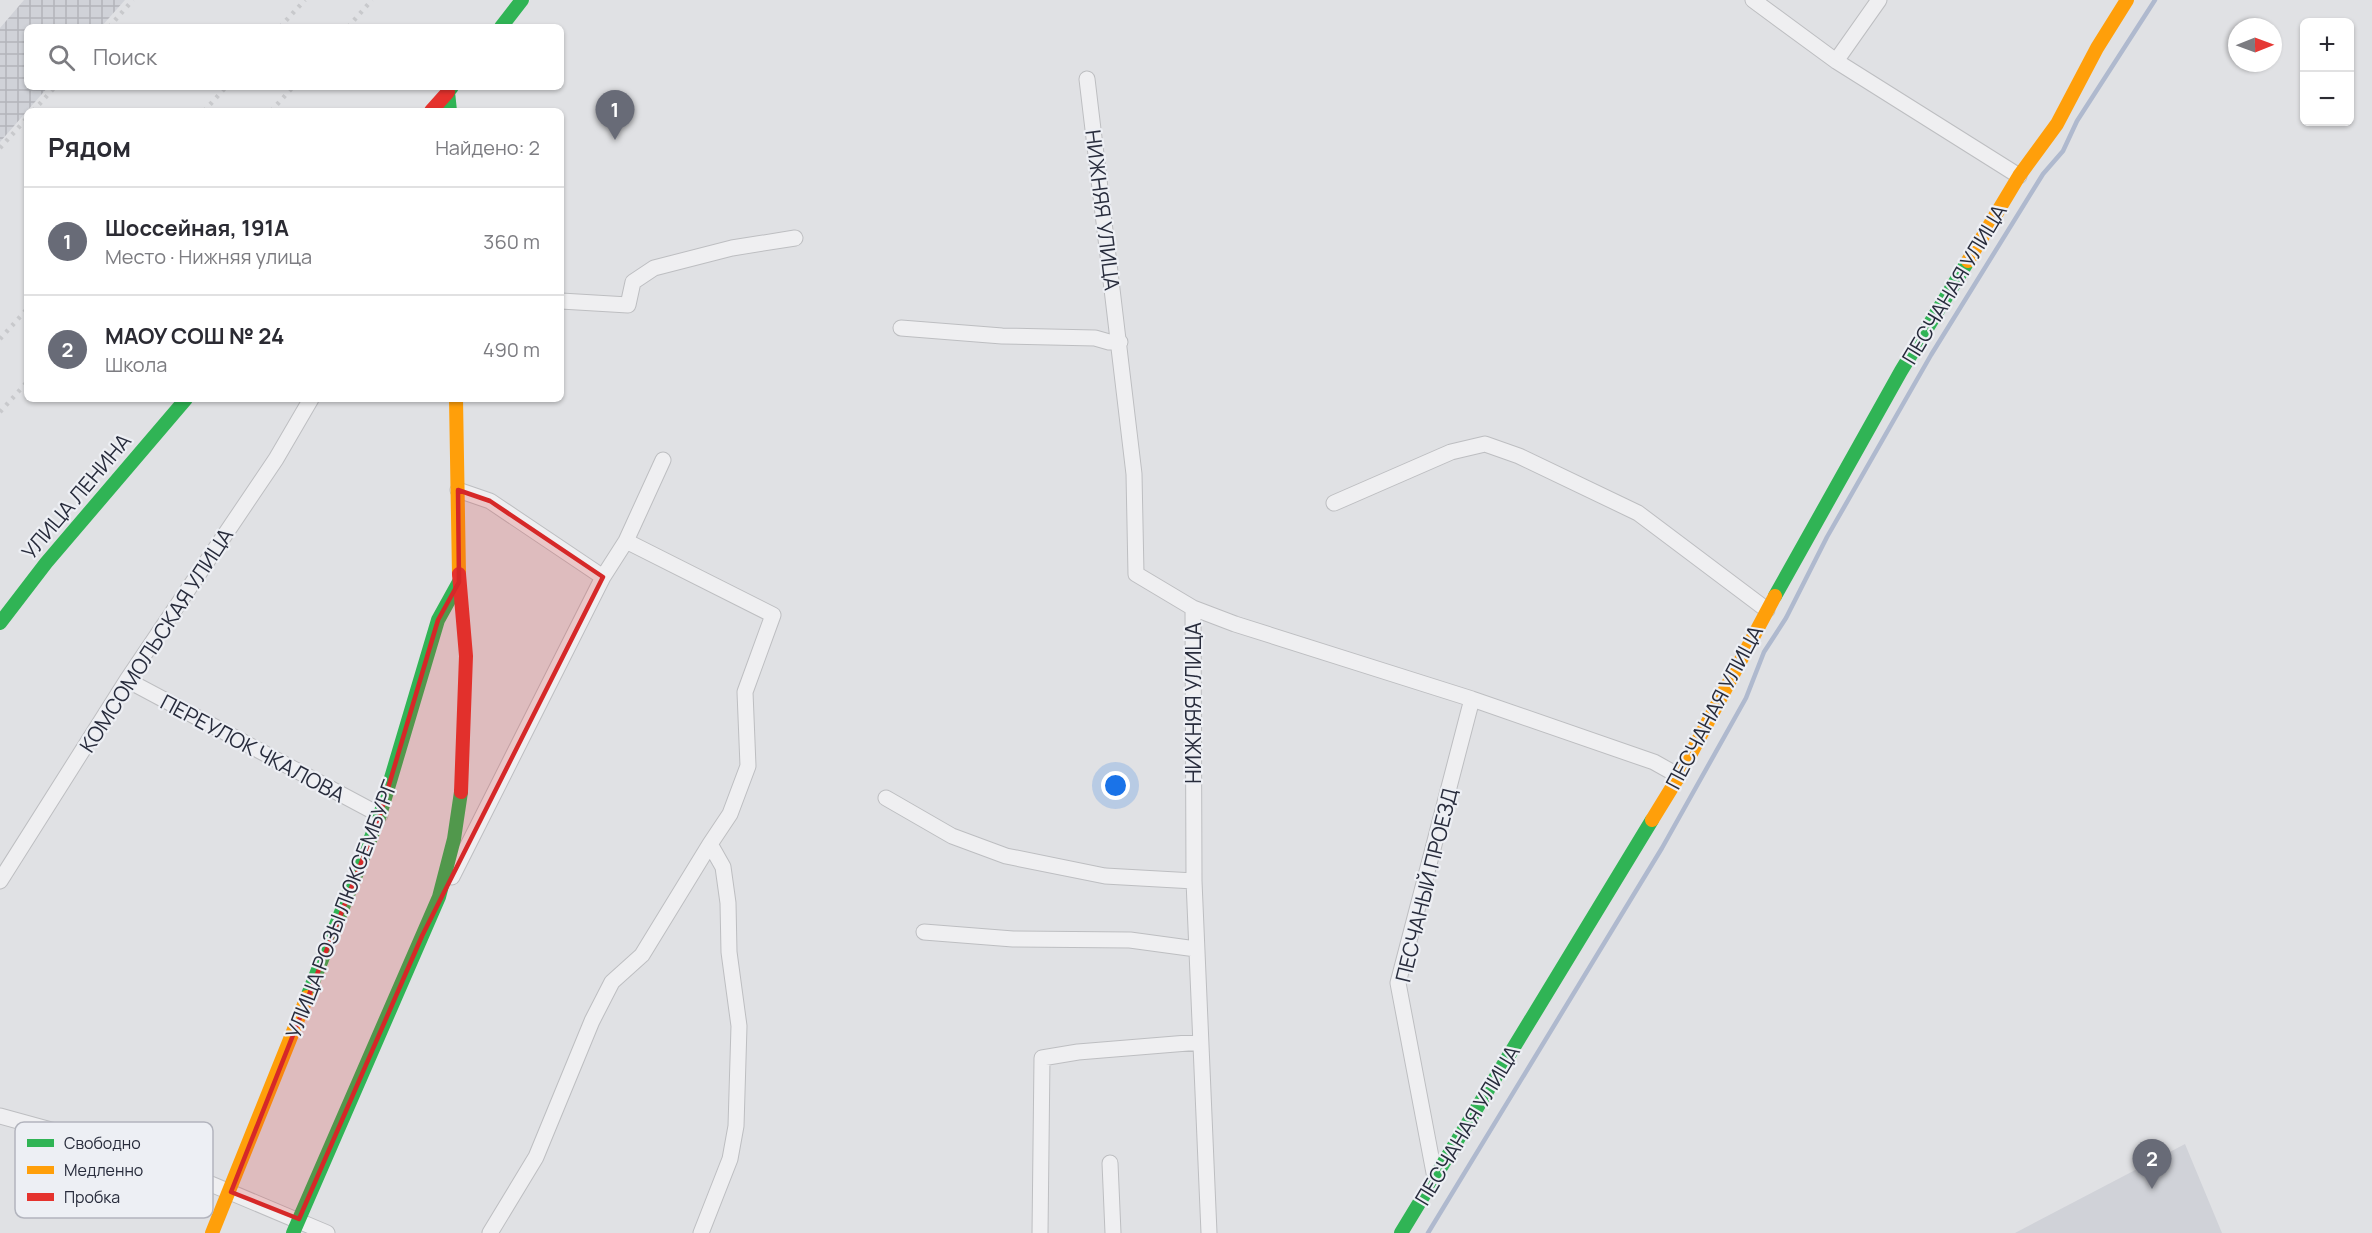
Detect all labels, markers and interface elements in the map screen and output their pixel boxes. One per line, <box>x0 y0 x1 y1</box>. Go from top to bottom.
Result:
north arrow <box>2228 18 2282 72</box>
map controls <box>2300 18 2354 126</box>
button: + <box>2300 18 2354 72</box>
search box <box>24 24 564 90</box>
icon: search <box>45 41 78 74</box>
text: Поиск <box>93 42 157 72</box>
button: − <box>2300 72 2354 126</box>
pin: 1 <box>596 90 634 140</box>
street label: НИЖНЯЯ УЛИЦА <box>1079 128 1127 292</box>
text: Рядом <box>48 129 131 165</box>
text: Найдено: 2 <box>435 134 540 161</box>
street label: ПЕСЧАНАЯ УЛИЦА <box>1895 199 2013 369</box>
text: Шоссейная, 191А <box>105 213 289 243</box>
text: 1 <box>63 228 72 255</box>
text: 360 m <box>483 228 540 255</box>
text: Место · Нижняя улица <box>105 243 312 270</box>
text: МАОУ СОШ № 24 <box>105 321 284 351</box>
text: 2 <box>62 336 73 363</box>
text: 490 m <box>483 336 540 363</box>
text: Школа <box>105 351 167 378</box>
street label: УЛИЦА ЛЕНИНА <box>15 427 137 565</box>
street label: КОМСОМОЛЬСКАЯ УЛИЦА <box>73 522 239 758</box>
street label: ПЕСЧАНАЯ УЛИЦА <box>1659 620 1769 794</box>
street label: НИЖНЯЯ УЛИЦА <box>1179 622 1207 784</box>
street label: ПЕРЕУЛОК ЧКАЛОВА <box>156 688 350 808</box>
your location <box>1101 771 1130 800</box>
street label: УЛИЦА РОЗЫ ЛЮКСЕМБУРГ <box>279 776 403 1042</box>
street label: ПЕСЧАНЫЙ ПРОЕЗД <box>1388 785 1464 985</box>
street label: ПЕСЧАНАЯ УЛИЦА <box>1408 1040 1526 1210</box>
legend <box>15 1122 213 1218</box>
text: Свободно <box>64 1132 141 1154</box>
pin: 2 <box>2132 1140 2172 1189</box>
text: Медленно <box>64 1159 143 1181</box>
text: Пробка <box>64 1186 120 1208</box>

